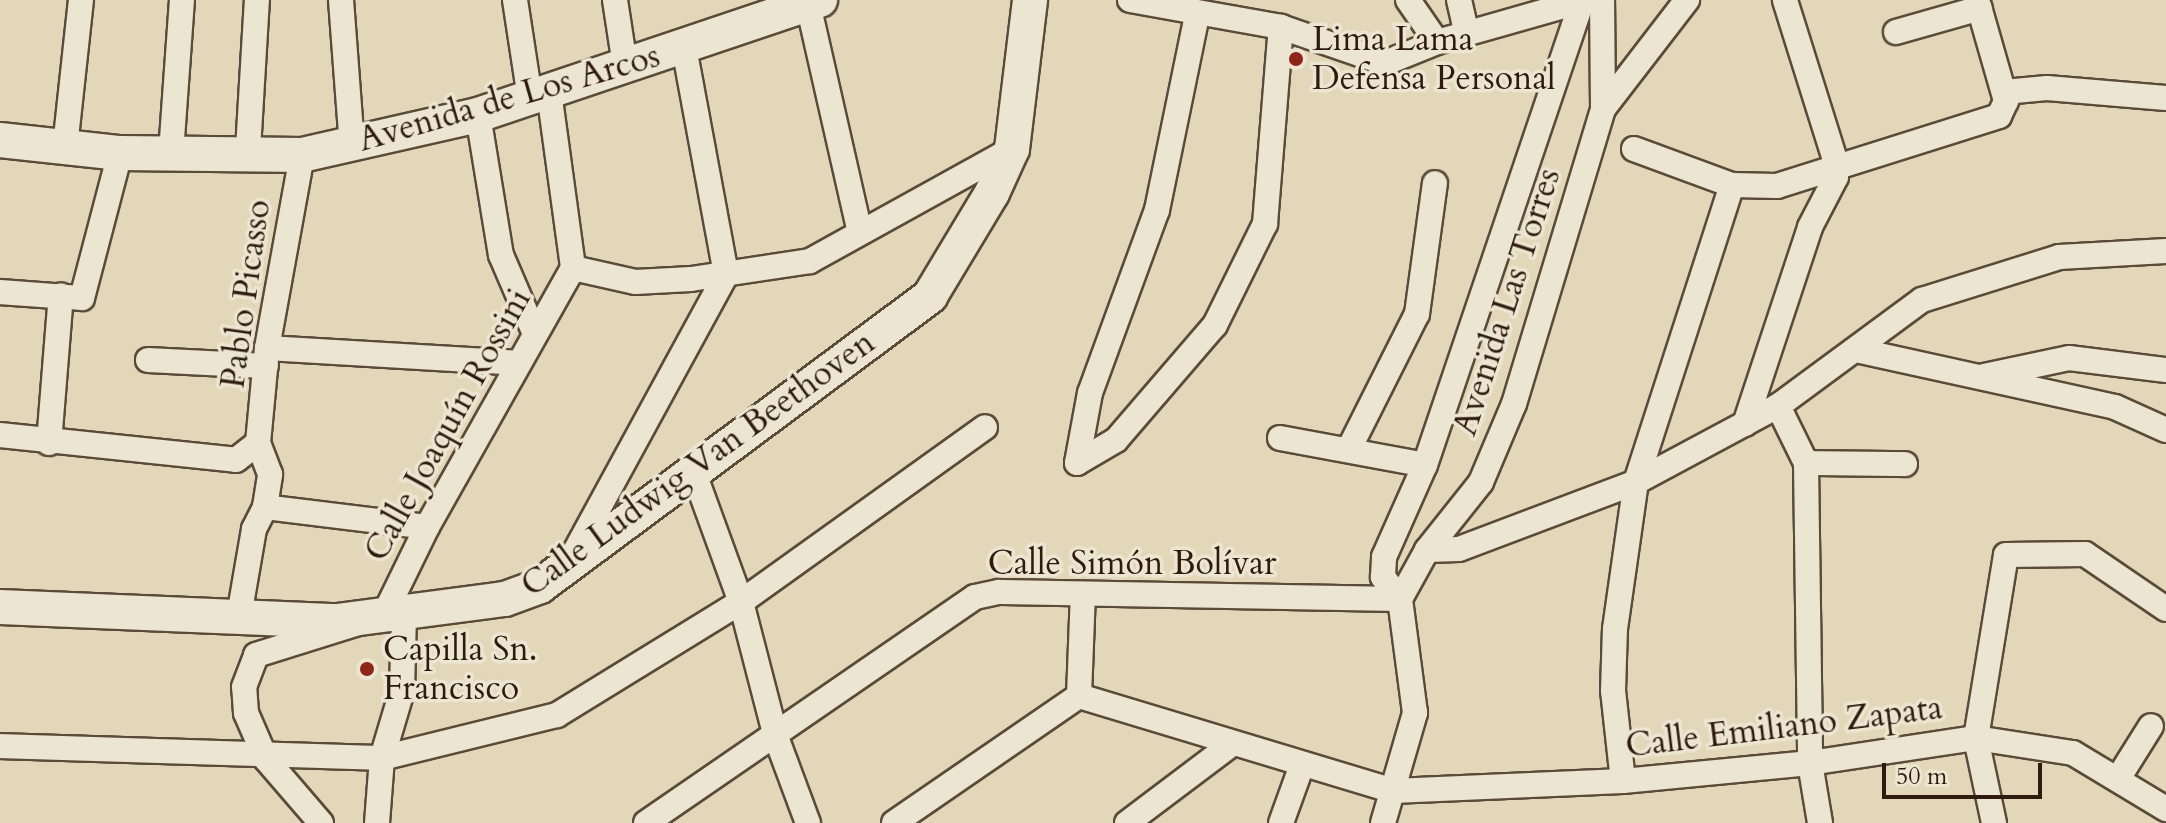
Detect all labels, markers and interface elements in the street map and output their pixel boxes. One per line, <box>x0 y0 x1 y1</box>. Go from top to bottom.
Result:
place label: Lima Lama Defensa Personal <box>1312 19 1556 98</box>
street label: Avenida de Los Arcos <box>354 35 664 161</box>
marker: Lima Lama Defensa Personal <box>1287 50 1305 68</box>
street label: Avenida Las Torres <box>1445 163 1569 441</box>
street label: Pablo Picasso <box>213 197 279 391</box>
street label: Calle Joaquín Rossini <box>356 282 540 568</box>
street label: Calle Ludwig Van Beethoven <box>513 322 883 606</box>
street label: Calle Simón Bolívar <box>988 544 1276 584</box>
place label: Capilla Sn. Francisco <box>383 629 537 708</box>
marker: Capilla Sn. Francisco <box>358 660 376 678</box>
street label: Calle Emiliano Zapata <box>1623 687 1945 767</box>
scale bar <box>1886 747 2046 797</box>
text: 50 m <box>1896 760 1947 793</box>

